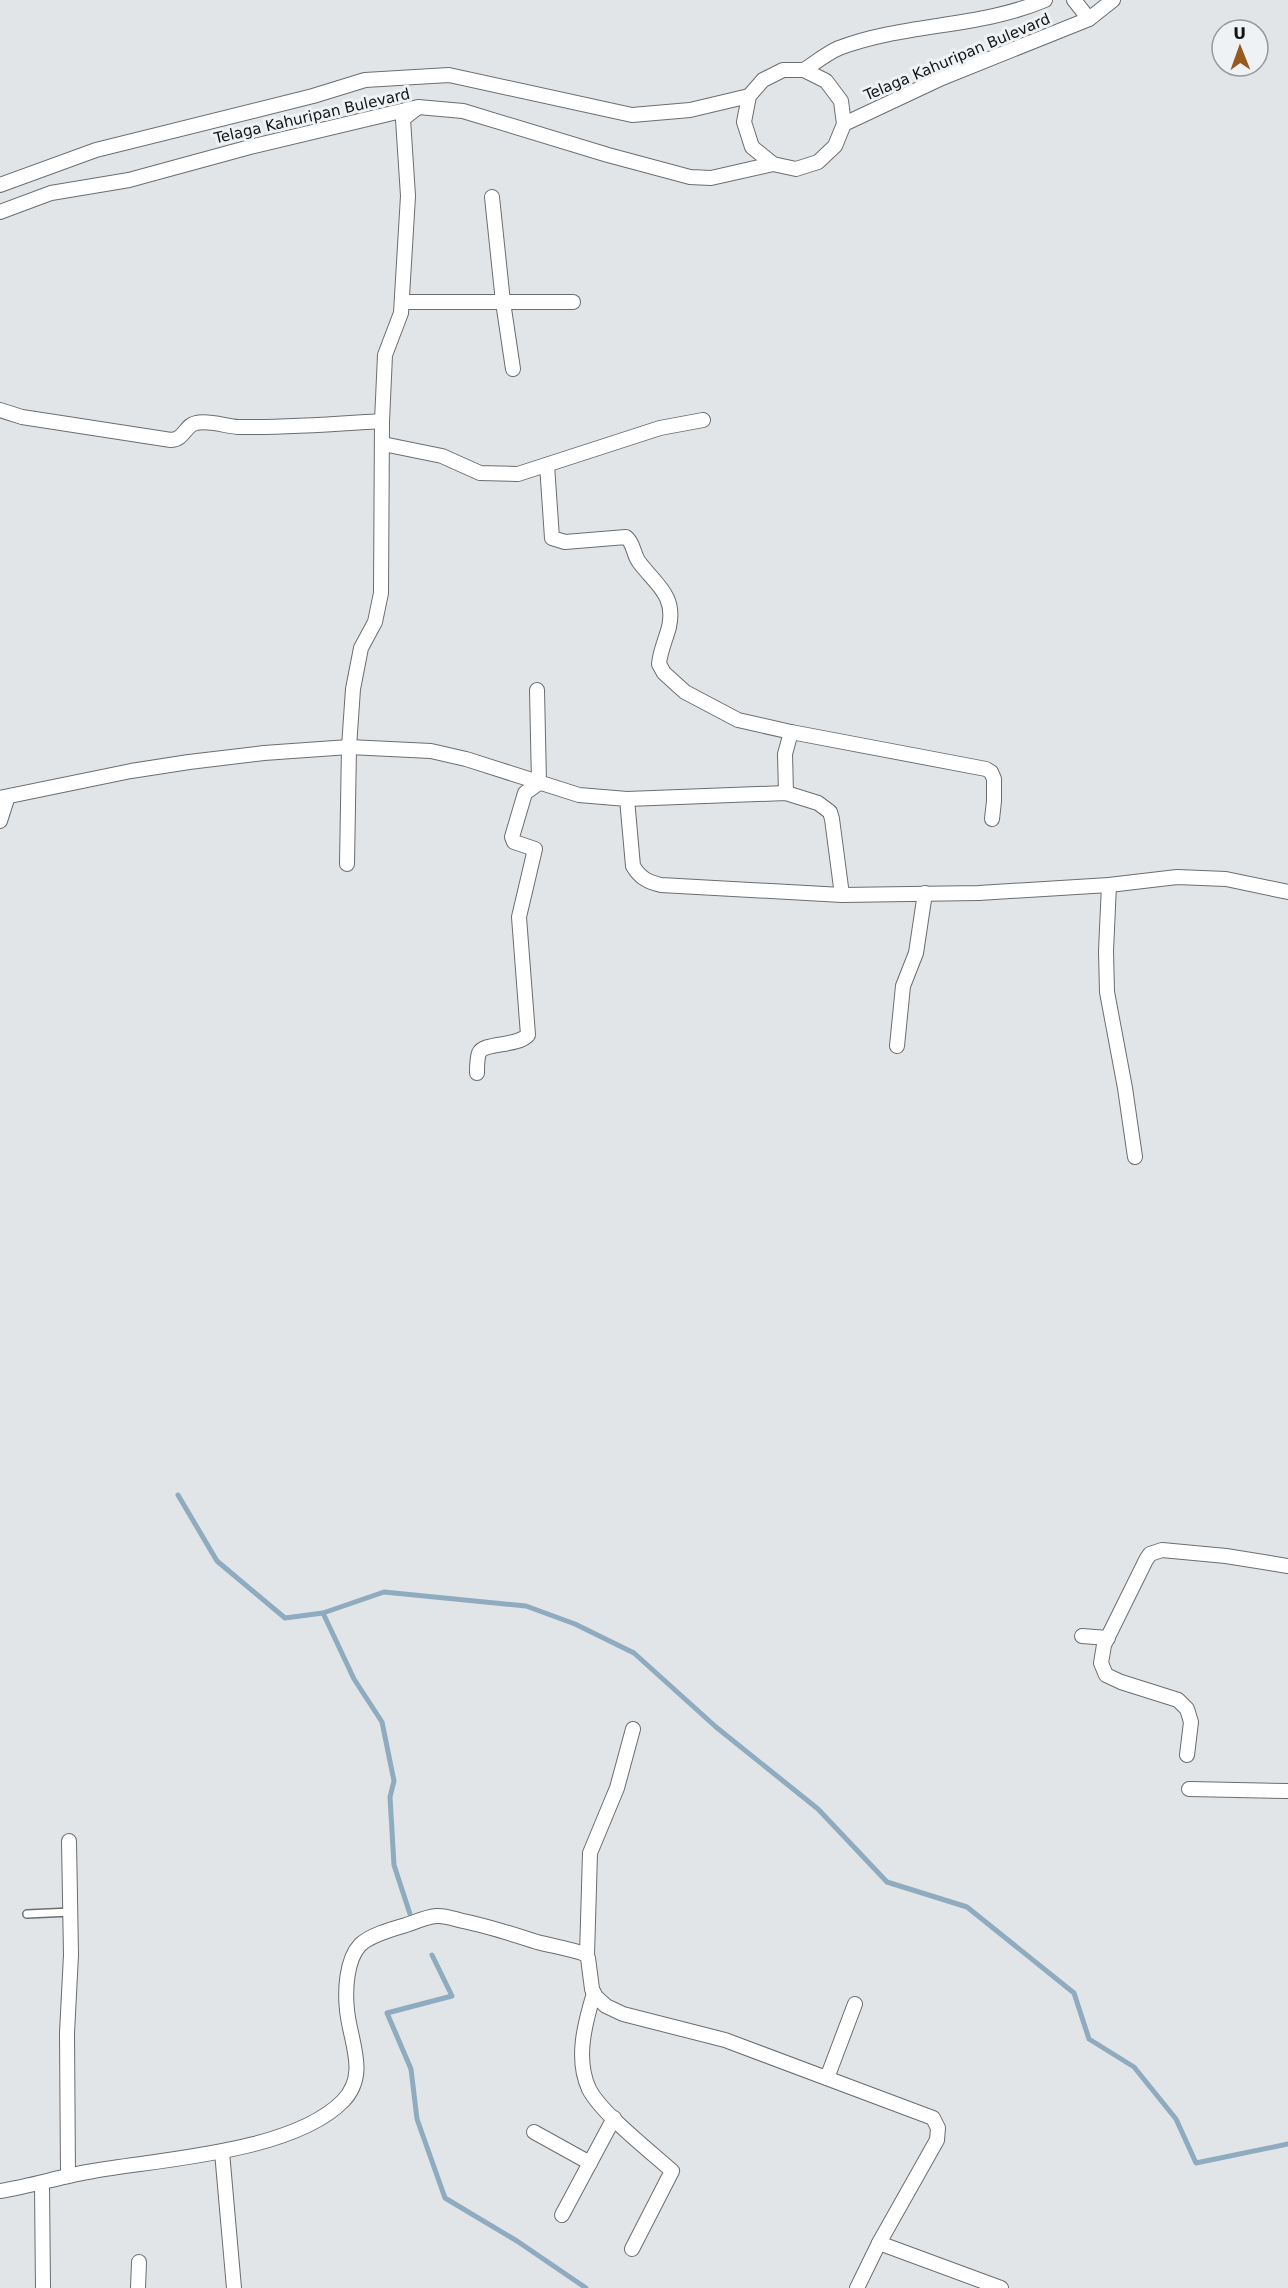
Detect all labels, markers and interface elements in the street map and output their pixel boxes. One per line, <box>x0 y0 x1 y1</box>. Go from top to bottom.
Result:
street label: Telaga Kahuripan Bulevard <box>860 10 1053 105</box>
north arrow <box>1210 18 1270 78</box>
text: U <box>1233 24 1246 43</box>
street label: Telaga Kahuripan Bulevard <box>211 85 412 148</box>

